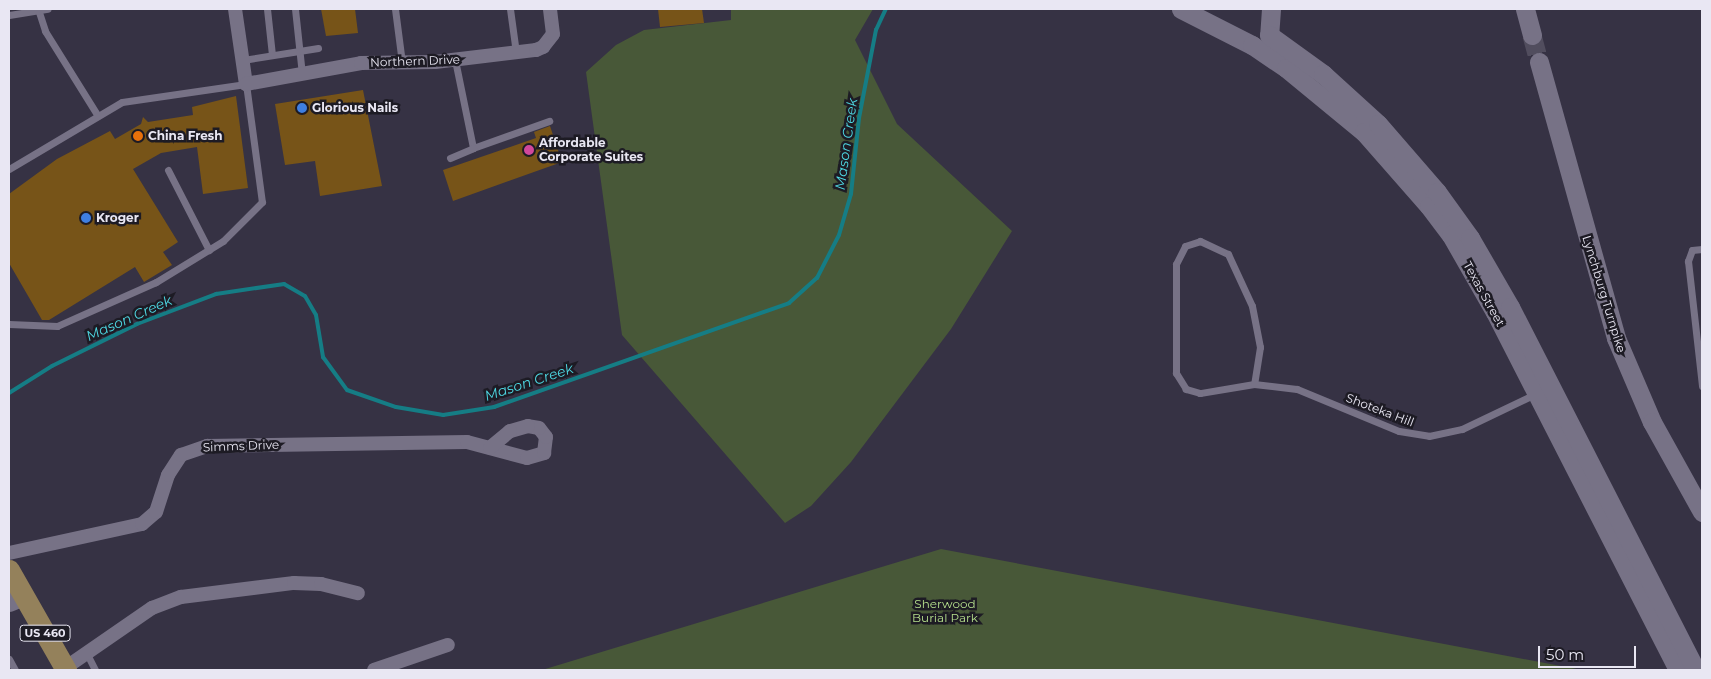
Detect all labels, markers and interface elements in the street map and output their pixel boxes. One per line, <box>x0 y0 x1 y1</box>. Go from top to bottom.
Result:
street label: Northern Drive <box>370 52 460 70</box>
water label: Mason Creek <box>831 97 861 191</box>
place label: Glorious Nails <box>312 101 398 115</box>
marker: Glorious Nails <box>296 102 308 114</box>
place label: China Fresh <box>148 129 223 143</box>
marker: China Fresh <box>132 130 144 142</box>
place label: Affordable Corporate Suites <box>539 136 643 164</box>
marker: Affordable Corporate Suites <box>523 144 535 156</box>
place label: Kroger <box>96 211 139 225</box>
marker: Kroger <box>80 212 92 224</box>
street label: Lynchburg Turnpike <box>1579 234 1629 354</box>
street label: Texas Street <box>1460 259 1508 329</box>
water label: Mason Creek <box>83 292 175 344</box>
water label: Mason Creek <box>482 360 576 404</box>
street label: Shoteka Hill <box>1344 390 1416 430</box>
street label: Simms Drive <box>203 437 279 455</box>
park label: Sherwood Burial Park <box>912 597 978 625</box>
road number: US 460 <box>19 624 71 641</box>
scale bar <box>1541 636 1638 668</box>
text: 50 m <box>1546 645 1584 664</box>

